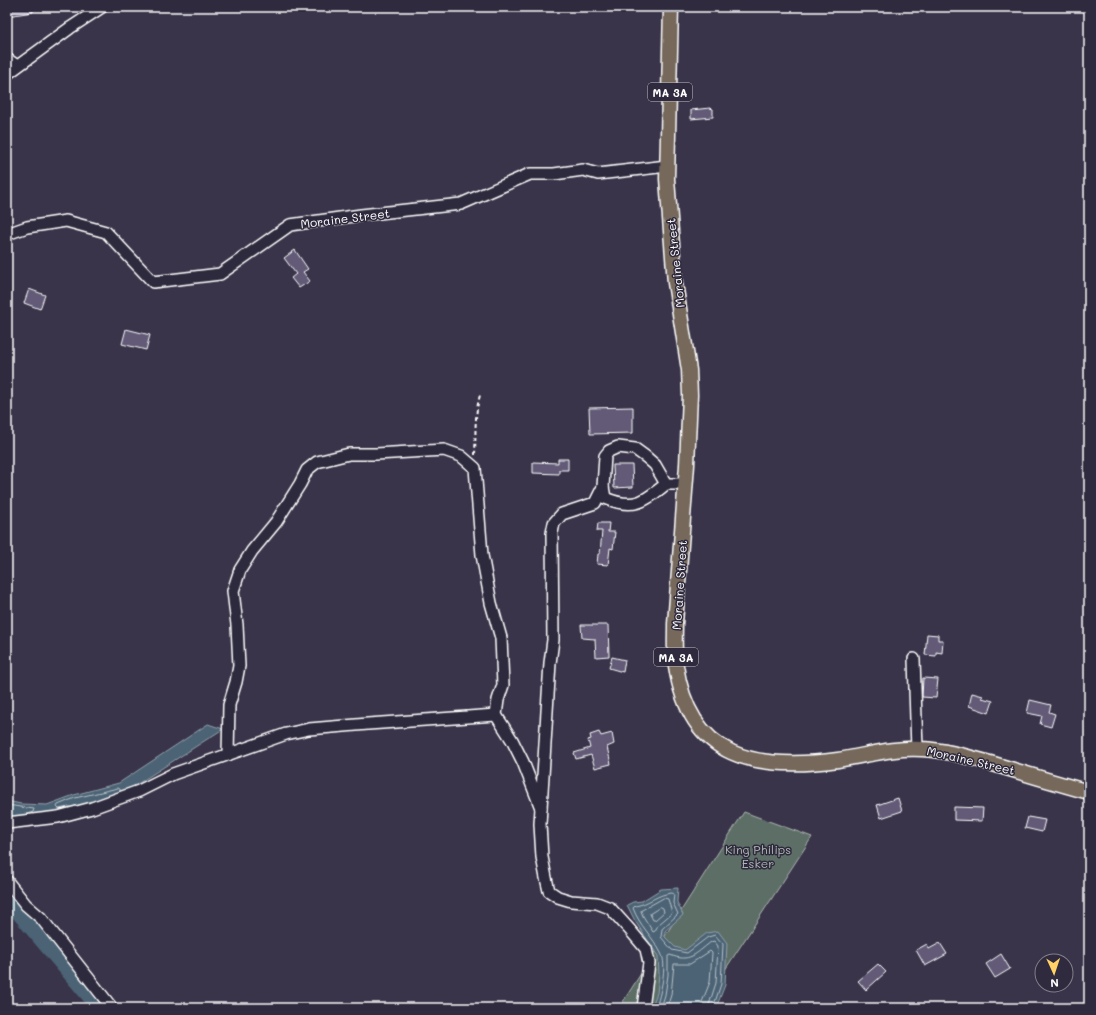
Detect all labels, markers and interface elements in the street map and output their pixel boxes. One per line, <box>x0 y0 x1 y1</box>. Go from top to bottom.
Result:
road number: MA 3A <box>648 83 692 101</box>
street label: Moraine Street <box>299 205 391 231</box>
street label: Moraine Street <box>662 217 688 309</box>
street label: Moraine Street <box>668 540 690 630</box>
road number: MA 3A <box>654 648 698 666</box>
street label: Moraine Street <box>925 742 1017 778</box>
park label: King Philips Esker <box>725 841 791 871</box>
north arrow <box>1034 953 1074 993</box>
text: N <box>1050 976 1059 991</box>

